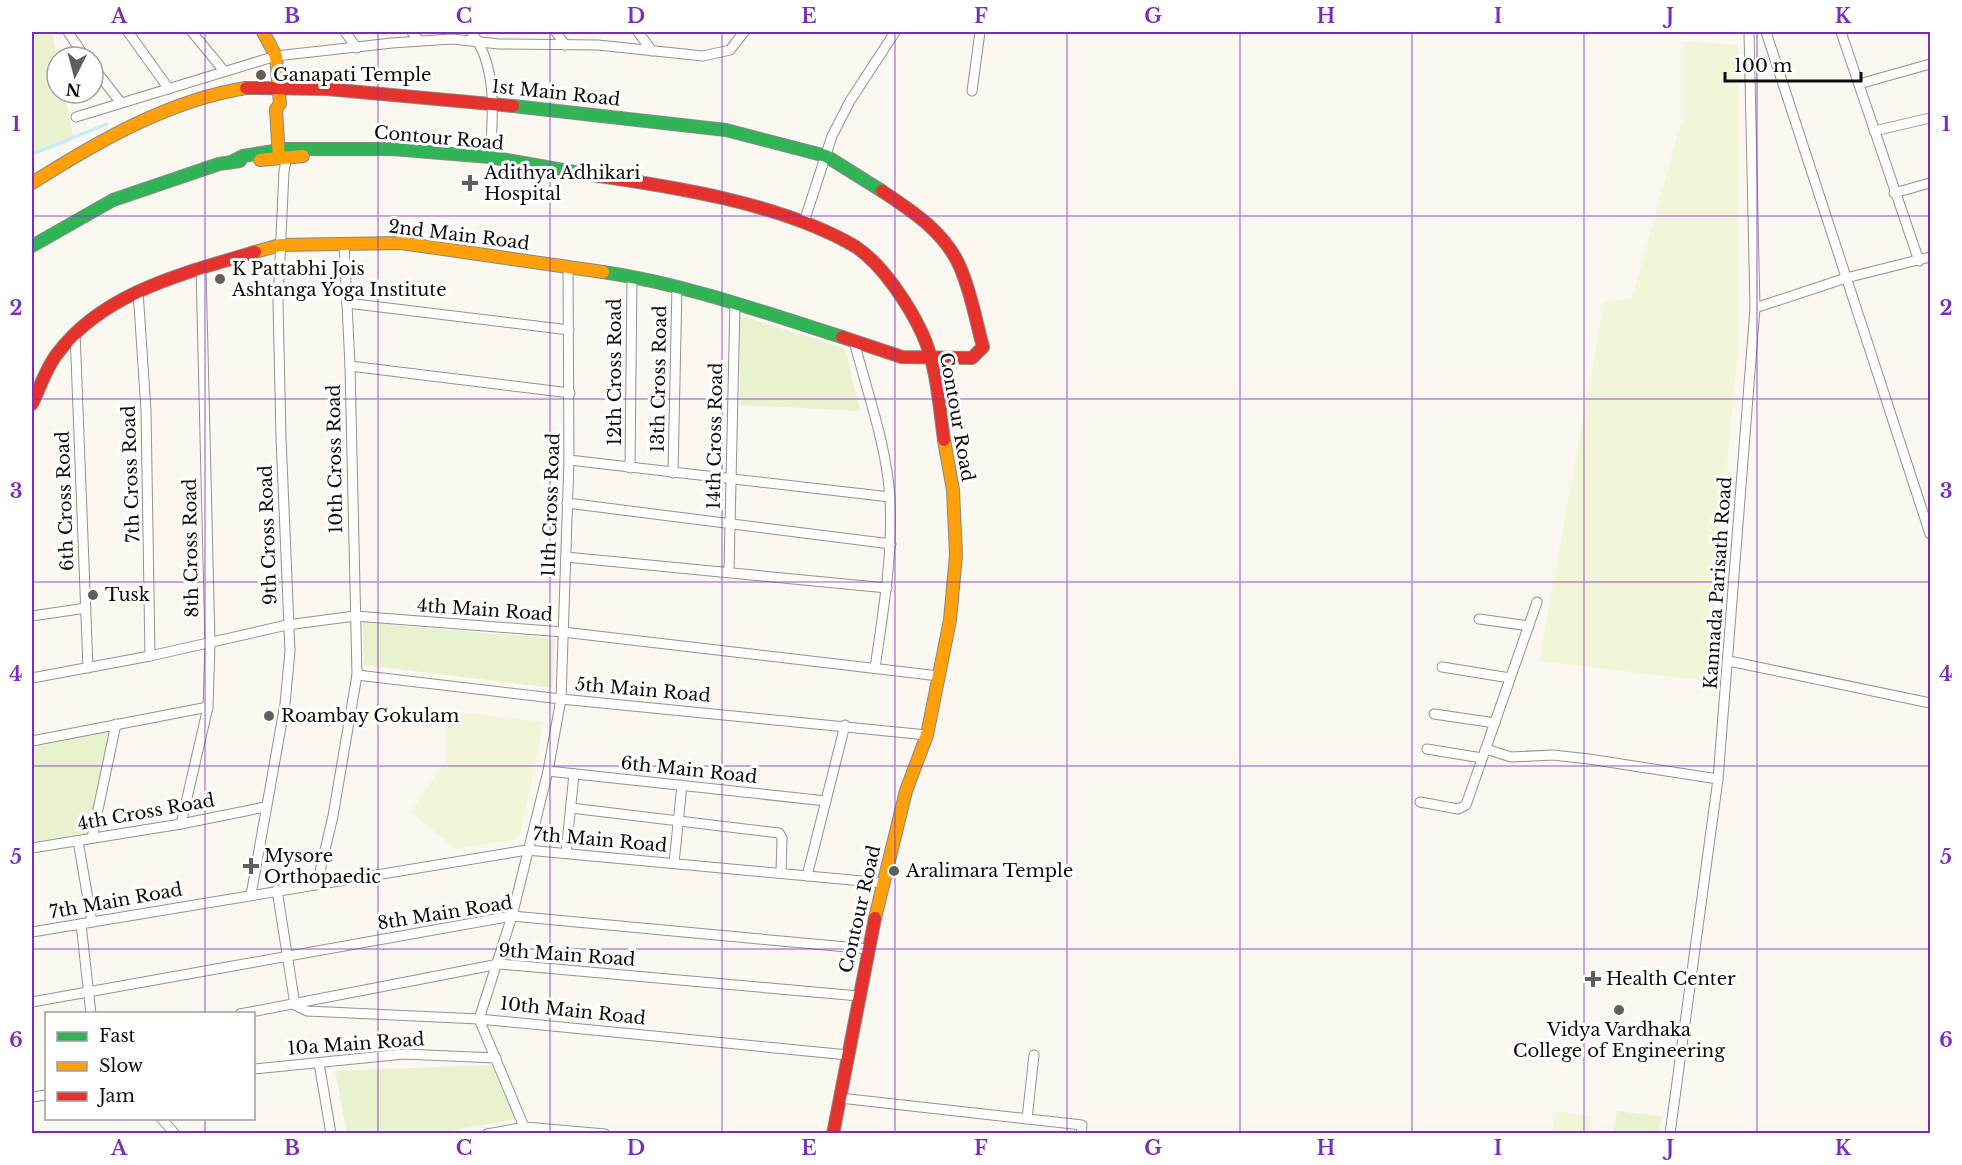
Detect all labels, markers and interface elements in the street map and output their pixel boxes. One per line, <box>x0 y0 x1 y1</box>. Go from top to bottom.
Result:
text: A <box>110 4 128 28</box>
text: B <box>284 4 300 28</box>
text: C <box>456 4 472 28</box>
text: D <box>627 4 645 28</box>
text: E <box>801 4 817 28</box>
text: F <box>974 4 988 28</box>
text: G <box>1144 4 1162 28</box>
text: H <box>1317 4 1336 28</box>
text: I <box>1494 4 1502 28</box>
text: J <box>1662 4 1674 28</box>
text: K <box>1835 4 1852 28</box>
north arrow <box>45 45 105 105</box>
scale bar <box>1725 45 1862 83</box>
text: 100 m <box>1734 55 1792 77</box>
place label: Ganapati Temple <box>273 64 431 86</box>
marker: Ganapati Temple <box>254 68 268 82</box>
street label: 1st Main Road <box>491 75 621 111</box>
text: N <box>65 79 82 101</box>
text: 1 <box>12 112 21 136</box>
text: 1 <box>1942 112 1951 136</box>
street label: Contour Road <box>373 121 505 155</box>
place label: Adithya Adhikari Hospital <box>483 162 640 205</box>
marker: Adithya Adhikari Hospital <box>461 174 479 192</box>
street label: 2nd Main Road <box>387 215 531 255</box>
place label: K Pattabhi Jois Ashtanga Yoga Institute <box>231 258 447 301</box>
marker: K Pattabhi Jois Ashtanga Yoga Institute <box>213 272 227 286</box>
text: 2 <box>9 296 23 320</box>
text: 2 <box>1939 296 1953 320</box>
street label: 12th Cross Road <box>604 298 626 446</box>
street label: 13th Cross Road <box>647 305 671 453</box>
street label: Contour Road <box>935 351 979 483</box>
street label: 14th Cross Road <box>703 362 727 510</box>
street label: 10th Cross Road <box>323 384 347 534</box>
street label: 7th Cross Road <box>118 405 144 543</box>
street label: 6th Cross Road <box>52 431 78 571</box>
street label: 11th Cross Road <box>537 432 565 578</box>
street label: 9th Cross Road <box>255 465 281 605</box>
street label: Kannada Parisath Road <box>1700 476 1736 690</box>
street label: 8th Cross Road <box>179 478 203 618</box>
text: 3 <box>10 479 22 503</box>
text: 3 <box>1940 479 1952 503</box>
place label: Tusk <box>105 584 150 606</box>
marker: Tusk <box>86 588 100 602</box>
street label: 4th Main Road <box>416 594 554 626</box>
text: 4 <box>9 662 23 686</box>
text: 4 <box>1939 662 1953 686</box>
street label: 5th Main Road <box>574 673 712 707</box>
place label: Roambay Gokulam <box>281 705 459 727</box>
marker: Roambay Gokulam <box>262 709 276 723</box>
street label: 6th Main Road <box>620 752 758 788</box>
street label: 4th Cross Road <box>76 789 216 835</box>
street label: 7th Main Road <box>532 823 668 857</box>
street label: Contour Road <box>835 843 885 975</box>
text: 5 <box>10 845 22 869</box>
place label: Mysore Orthopaedic <box>264 845 381 888</box>
text: 5 <box>1940 845 1952 869</box>
marker: Mysore Orthopaedic <box>242 857 260 875</box>
place label: Aralimara Temple <box>905 860 1073 882</box>
marker: Aralimara Temple <box>887 864 901 878</box>
street label: 7th Main Road <box>48 878 184 924</box>
street label: 8th Main Road <box>376 891 514 935</box>
street label: 9th Main Road <box>498 939 636 971</box>
place label: Health Center <box>1606 968 1736 990</box>
marker: Health Center <box>1584 970 1602 988</box>
street label: 10th Main Road <box>499 992 647 1030</box>
marker: Vidya Vardhaka College of Engineering <box>1612 1003 1626 1017</box>
legend <box>45 1012 255 1120</box>
place label: Vidya Vardhaka College of Engineering <box>1513 1019 1725 1062</box>
text: Fast <box>99 1025 136 1047</box>
text: 6 <box>9 1028 23 1052</box>
street label: 10a Main Road <box>287 1028 425 1060</box>
text: 6 <box>1939 1028 1953 1052</box>
text: Slow <box>99 1055 144 1077</box>
text: Jam <box>97 1085 135 1107</box>
text: A <box>110 1136 128 1160</box>
text: B <box>284 1136 300 1160</box>
text: C <box>456 1136 472 1160</box>
text: D <box>627 1136 645 1160</box>
text: E <box>801 1136 817 1160</box>
text: F <box>974 1136 988 1160</box>
text: G <box>1144 1136 1162 1160</box>
text: H <box>1317 1136 1336 1160</box>
text: I <box>1494 1136 1502 1160</box>
text: J <box>1662 1136 1674 1160</box>
text: K <box>1835 1136 1852 1160</box>

